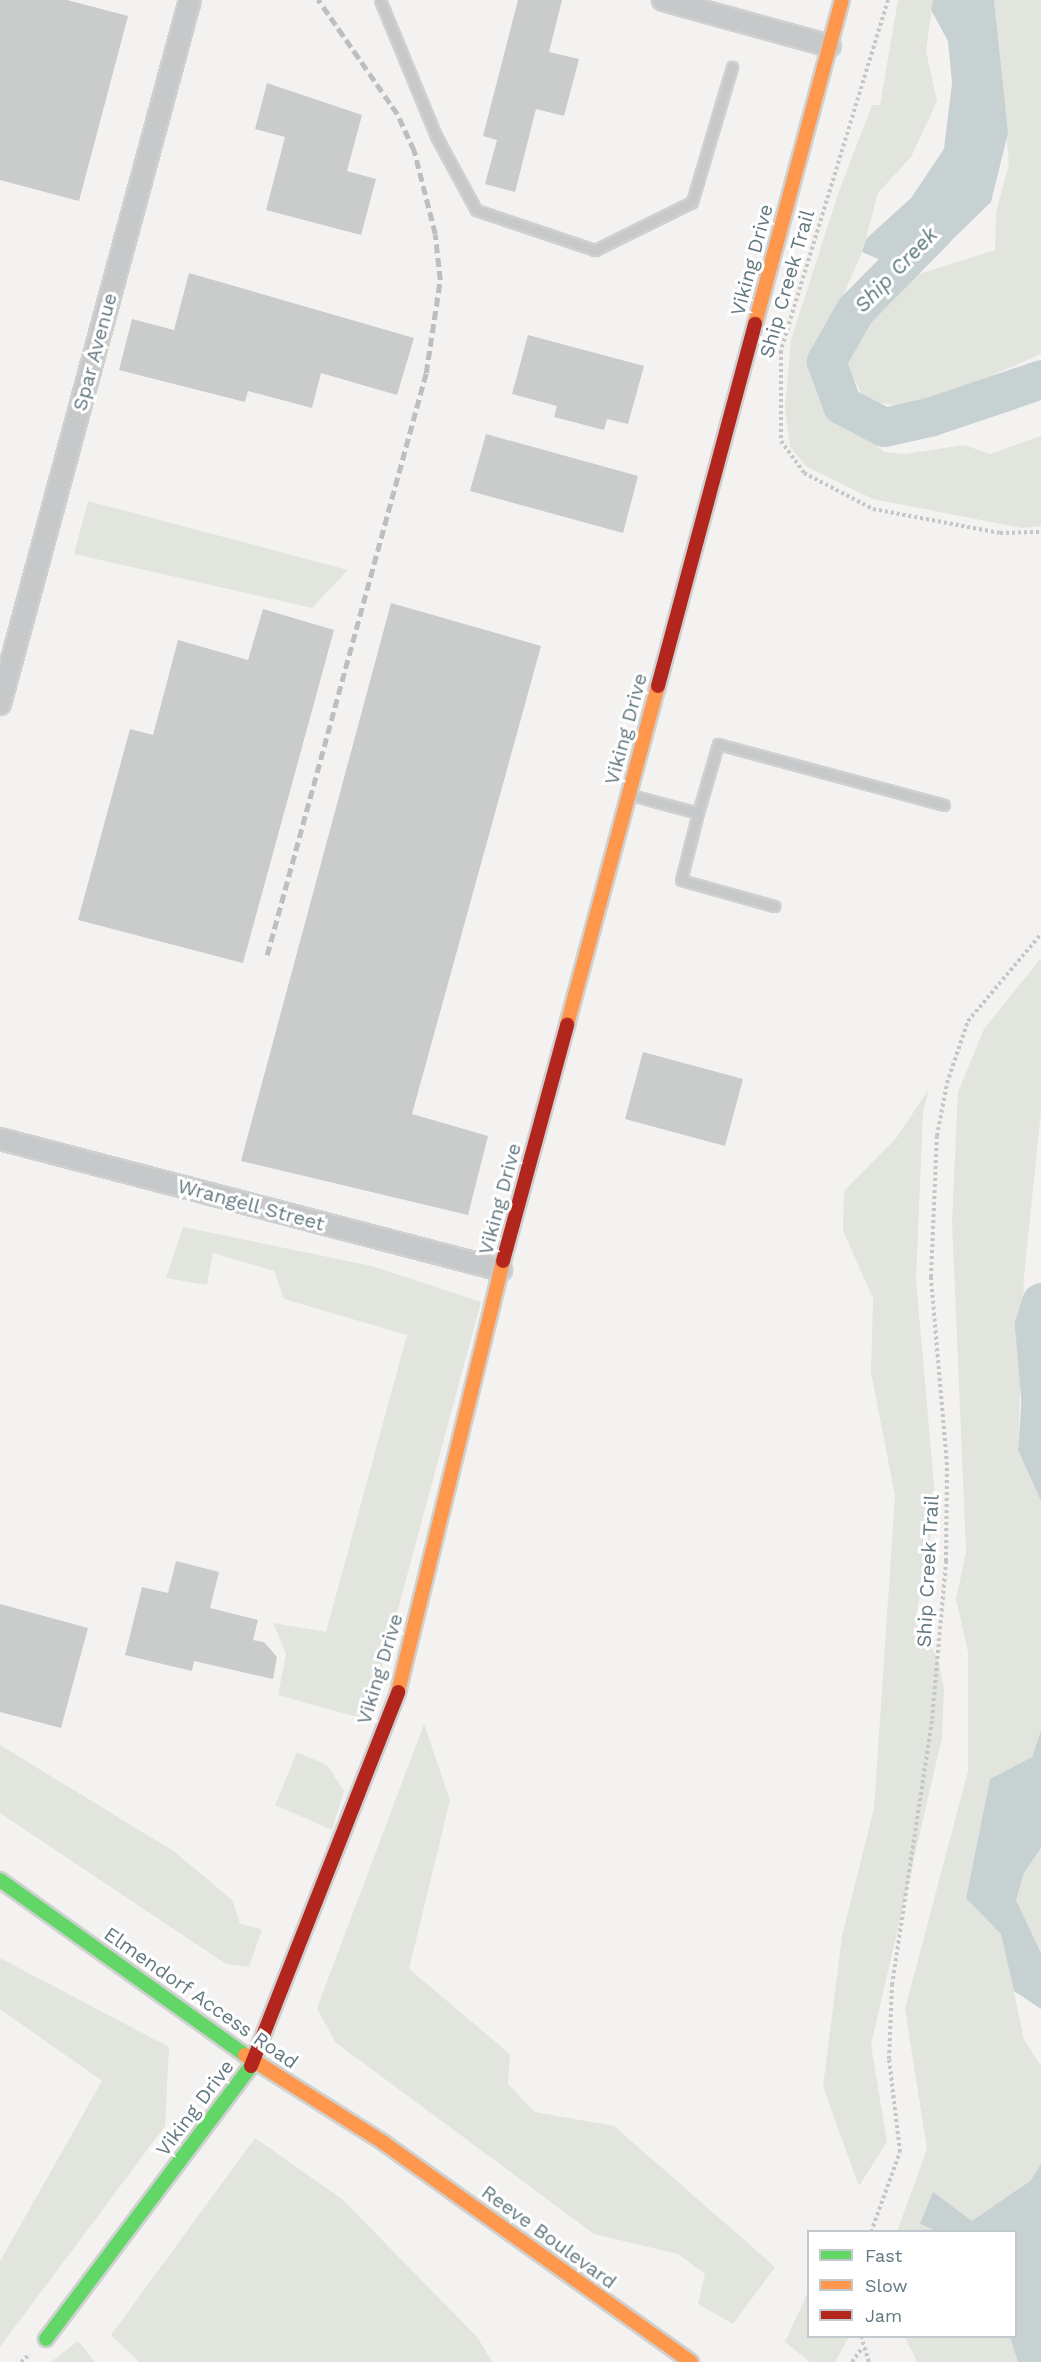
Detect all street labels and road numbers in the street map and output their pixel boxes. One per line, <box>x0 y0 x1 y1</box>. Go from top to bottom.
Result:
street label: Viking Drive <box>726 202 778 318</box>
street label: Ship Creek Trail <box>754 207 820 361</box>
street label: Spar Avenue <box>68 290 122 414</box>
street label: Viking Drive <box>600 671 652 787</box>
street label: Viking Drive <box>474 1141 526 1257</box>
street label: Wrangell Street <box>175 1174 327 1236</box>
street label: Ship Creek Trail <box>912 1493 944 1649</box>
street label: Viking Drive <box>352 1611 408 1727</box>
street label: Elmendorf Access Road <box>99 1921 303 2075</box>
street label: Viking Drive <box>151 2055 239 2161</box>
street label: Reeve Boulevard <box>477 2180 621 2294</box>

